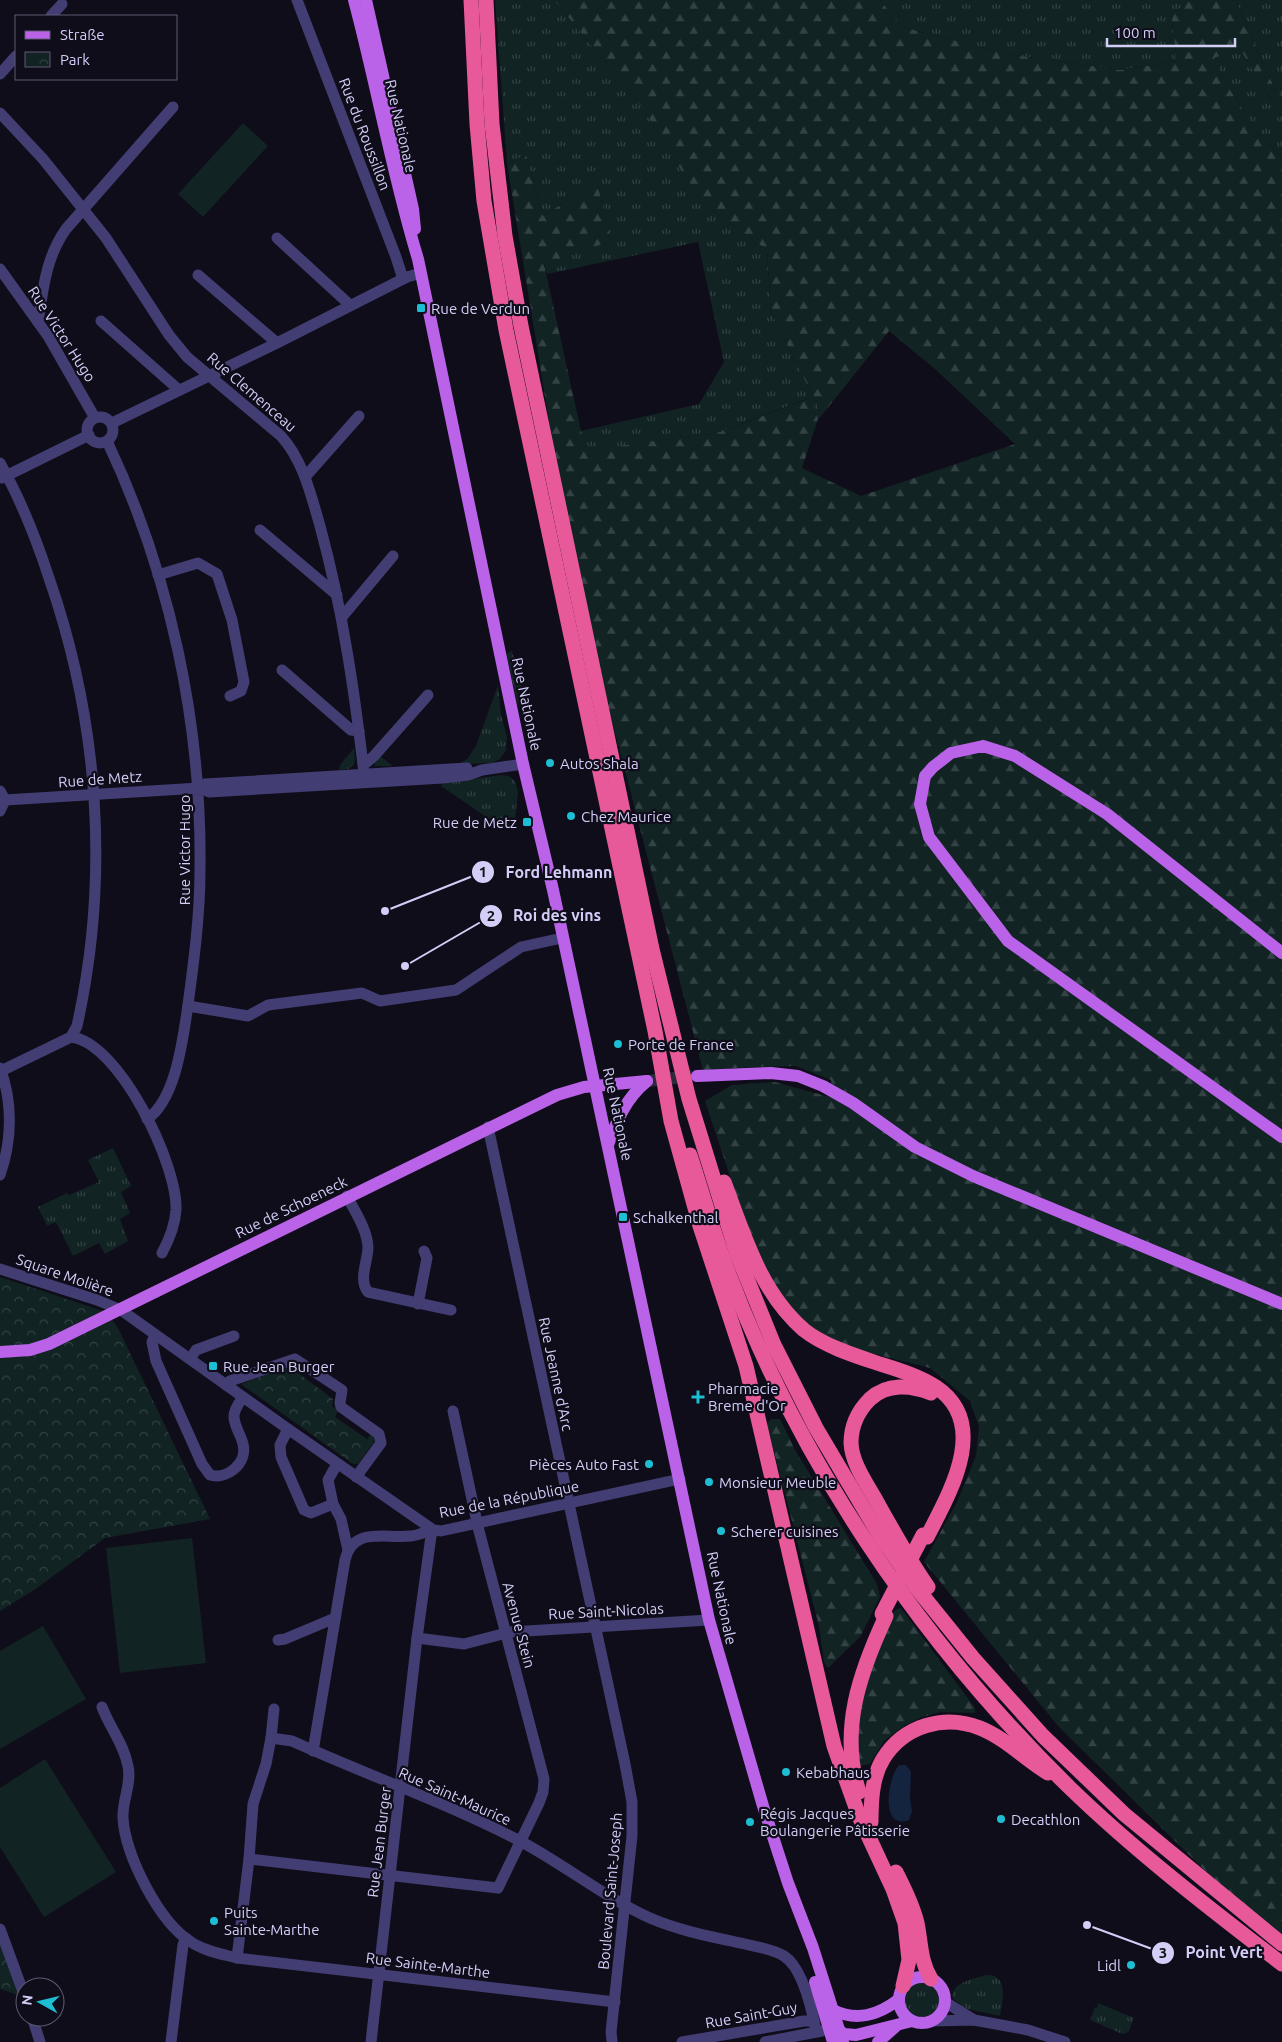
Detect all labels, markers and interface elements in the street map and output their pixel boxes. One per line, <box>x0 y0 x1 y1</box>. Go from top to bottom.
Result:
legend <box>15 15 178 80</box>
scale bar <box>1107 15 1234 47</box>
text: 100 m <box>1114 24 1156 41</box>
text: Straße <box>60 26 104 43</box>
text: Park <box>60 51 90 68</box>
street label: Rue du Roussillon <box>336 75 394 193</box>
street label: Rue Nationale <box>382 78 420 174</box>
street label: Rue Victor Hugo <box>25 283 99 385</box>
place label: Rue de Verdun <box>431 300 530 317</box>
marker: Rue de Verdun <box>415 302 427 314</box>
street label: Rue Clemenceau <box>204 349 300 435</box>
street label: Rue Nationale <box>509 656 545 752</box>
place label: Autos Shala <box>560 755 639 772</box>
marker: Autos Shala <box>544 757 556 769</box>
street label: Rue de Metz <box>57 768 143 790</box>
street label: Rue Victor Hugo <box>176 795 193 905</box>
place label: Chez Maurice <box>581 808 671 825</box>
marker: Chez Maurice <box>565 810 577 822</box>
place label: Rue de Metz <box>433 814 517 831</box>
marker: Rue de Metz <box>521 816 533 828</box>
callout: Ford Lehmann <box>470 857 622 888</box>
text: 1 <box>479 863 487 880</box>
text: Ford Lehmann <box>506 863 612 881</box>
callout: Roi des vins <box>478 900 611 931</box>
text: Roi des vins <box>513 906 601 924</box>
text: 2 <box>487 907 495 924</box>
place label: Porte de France <box>628 1036 734 1053</box>
marker: Porte de France <box>612 1038 624 1050</box>
street label: Rue Nationale <box>600 1066 636 1162</box>
street label: Rue de Schoeneck <box>232 1172 350 1241</box>
place label: Schalkenthal <box>633 1209 718 1226</box>
marker: Schalkenthal <box>617 1211 629 1223</box>
street label: Square Molière <box>14 1250 116 1300</box>
street label: Rue Jeanne d'Arc <box>536 1316 576 1432</box>
place label: Rue Jean Burger <box>223 1358 335 1375</box>
marker: Rue Jean Burger <box>207 1360 219 1372</box>
place label: Pharmacie Breme d'Or <box>708 1380 786 1414</box>
marker: Pharmacie Breme d'Or <box>692 1391 704 1403</box>
place label: Pièces Auto Fast <box>529 1456 639 1473</box>
marker: Pièces Auto Fast <box>643 1458 655 1470</box>
place label: Monsieur Meuble <box>719 1474 836 1491</box>
marker: Monsieur Meuble <box>703 1476 715 1488</box>
street label: Rue de la République <box>438 1477 580 1521</box>
place label: Scherer cuisines <box>731 1523 838 1540</box>
marker: Scherer cuisines <box>715 1525 727 1537</box>
street label: Rue Nationale <box>704 1550 740 1646</box>
street label: Avenue Stein <box>499 1580 539 1670</box>
street label: Rue Saint-Nicolas <box>548 1599 664 1623</box>
street label: Rue Saint-Maurice <box>396 1764 514 1828</box>
place label: Kebabhaus <box>796 1764 870 1781</box>
marker: Kebabhaus <box>780 1766 792 1778</box>
street label: Rue Jean Burger <box>364 1785 394 1898</box>
place label: Régis Jacques Boulangerie Pâtisserie <box>760 1805 910 1839</box>
place label: Decathlon <box>1011 1811 1080 1828</box>
street label: Boulevard Saint-Joseph <box>595 1812 625 1970</box>
marker: Decathlon <box>995 1813 1007 1825</box>
marker: Régis Jacques Boulangerie Pâtisserie <box>744 1816 756 1828</box>
place label: Puits Sainte-Marthe <box>224 1904 319 1938</box>
marker: Puits Sainte-Marthe <box>208 1915 220 1927</box>
callout: Point Vert <box>1150 1937 1272 1968</box>
text: Point Vert <box>1185 1943 1263 1961</box>
text: 3 <box>1159 1944 1167 1961</box>
street label: Rue Sainte-Marthe <box>365 1949 491 1981</box>
place label: Lidl <box>1097 1957 1121 1974</box>
marker: Lidl <box>1125 1959 1137 1971</box>
north arrow <box>15 1977 65 2027</box>
text: N <box>18 1994 36 2006</box>
street label: Rue Saint-Guy <box>704 1999 798 2031</box>

